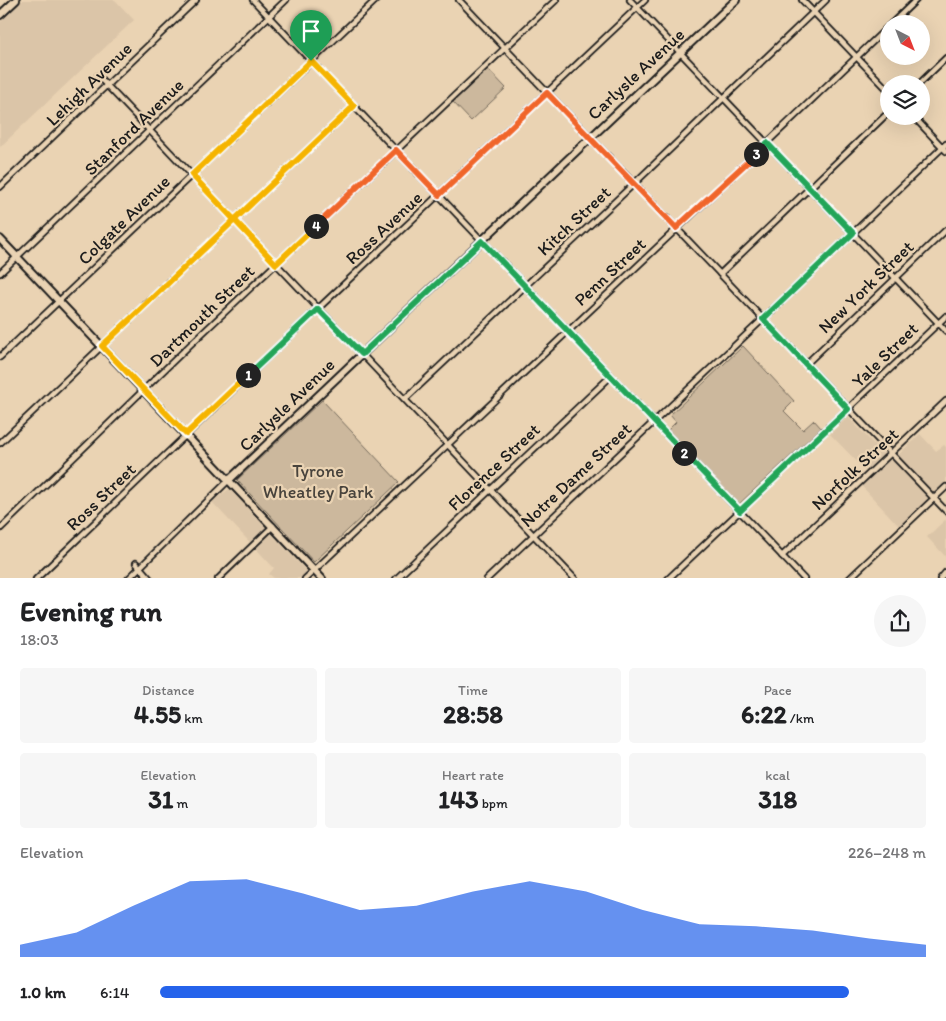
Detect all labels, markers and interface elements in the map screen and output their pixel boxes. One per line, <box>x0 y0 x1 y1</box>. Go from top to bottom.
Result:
pin <box>290 10 332 61</box>
north arrow <box>880 15 930 65</box>
map controls <box>880 15 930 125</box>
icon: arrive <box>297 17 325 45</box>
street label: Carlysle Avenue <box>583 23 689 125</box>
street label: Lehigh Avenue <box>41 37 137 131</box>
street label: Stanford Avenue <box>80 74 188 180</box>
button: layers <box>880 75 930 125</box>
pin: 3 <box>744 142 768 166</box>
text: 3 <box>753 146 760 163</box>
street label: Colgate Avenue <box>73 171 175 269</box>
street label: Kitch Street <box>533 181 615 261</box>
street label: Ross Avenue <box>341 187 427 269</box>
pin: 4 <box>304 214 328 238</box>
text: 4 <box>312 218 321 235</box>
street label: Penn Street <box>570 233 651 311</box>
street label: New York Street <box>814 236 918 338</box>
street label: Dartmouth Street <box>145 260 259 372</box>
street label: Yale Street <box>847 318 923 392</box>
street label: Carlysle Avenue <box>235 354 339 456</box>
pin: 1 <box>236 362 260 388</box>
text: 1 <box>245 367 252 384</box>
street label: Notre Dame Street <box>516 418 636 532</box>
street label: Florence Street <box>443 419 545 515</box>
street label: Norfolk Street <box>807 423 903 515</box>
pin: 2 <box>672 440 696 466</box>
text: 2 <box>681 445 688 462</box>
street label: Ross Street <box>62 458 140 535</box>
park label: Tyrone Wheatley Park <box>263 460 374 503</box>
text: Evening run <box>20 594 162 628</box>
button: share <box>874 595 926 647</box>
text: 18:03 <box>20 630 59 649</box>
text: Distance <box>142 682 195 699</box>
text: Time <box>458 682 488 699</box>
text: Pace <box>764 682 792 699</box>
text: 4.55 <box>134 699 181 729</box>
text: 28:58 <box>443 699 503 729</box>
text: 6:22 <box>741 699 787 729</box>
text: km <box>181 710 203 727</box>
text: /km <box>787 710 814 727</box>
text: Elevation <box>141 767 196 784</box>
text: Heart rate <box>442 767 504 784</box>
text: kcal <box>765 767 790 784</box>
text: 31 <box>148 784 173 814</box>
text: 143 <box>438 784 479 814</box>
text: 318 <box>758 784 797 814</box>
text: m <box>173 795 188 812</box>
text: bpm <box>479 795 508 812</box>
text: Elevation <box>20 843 84 862</box>
text: 226–248 m <box>848 843 926 862</box>
text: 1.0 km <box>20 983 66 1002</box>
text: 6:14 <box>100 983 129 1002</box>

